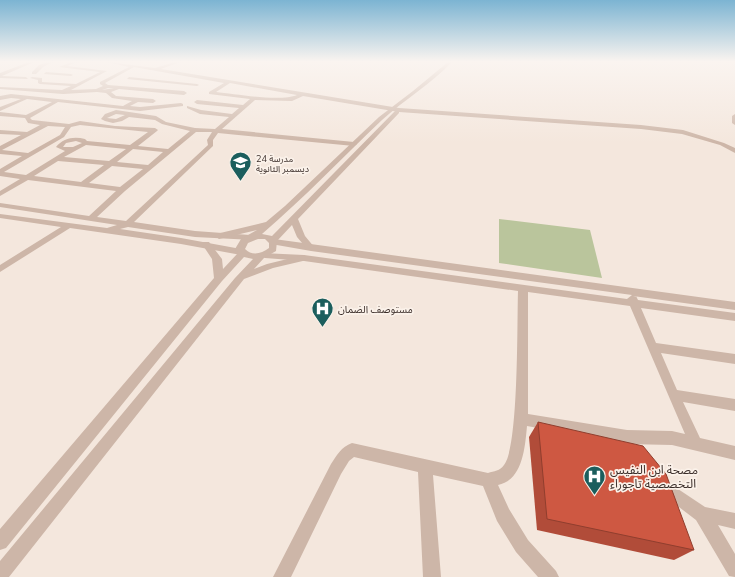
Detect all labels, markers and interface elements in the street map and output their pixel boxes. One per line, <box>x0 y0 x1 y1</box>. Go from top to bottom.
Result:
school or university icon: مدرسة 24 ديسمبر الثانوية <box>227 150 253 183</box>
place label: مدرسة 24 ديسمبر الثانوية <box>256 153 309 175</box>
hospital icon: مستوصف الضمان <box>309 296 335 329</box>
place label: مستوصف الضمان <box>338 303 413 316</box>
place label: مصحة ابن النفيس التخصصية تاجوراء <box>610 462 698 491</box>
hospital icon: مصحة ابن النفيس التخصصية تاجوراء <box>581 463 607 496</box>

